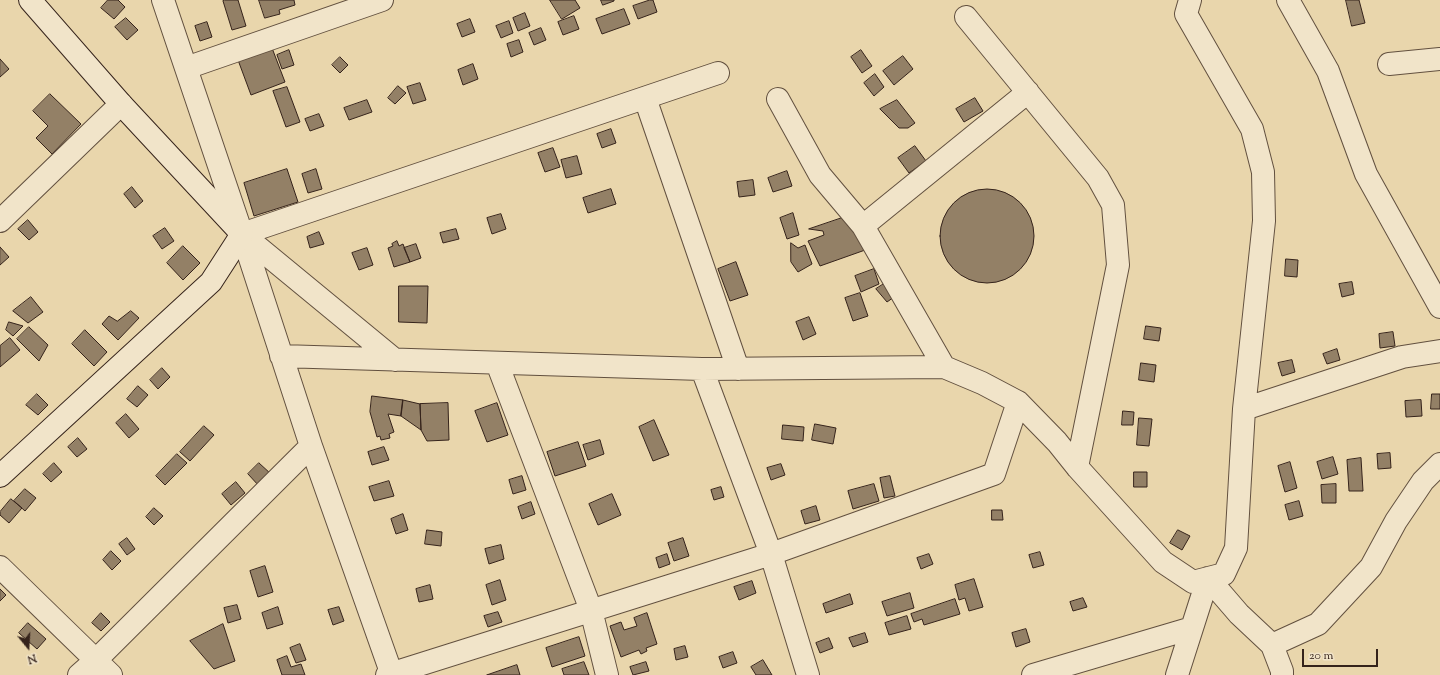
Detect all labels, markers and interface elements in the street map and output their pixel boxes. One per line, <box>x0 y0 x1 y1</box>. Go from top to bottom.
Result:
north arrow <box>8 627 48 667</box>
scale bar <box>1304 641 1380 667</box>
text: 20 m <box>1309 647 1333 665</box>
text: N <box>25 649 38 667</box>

